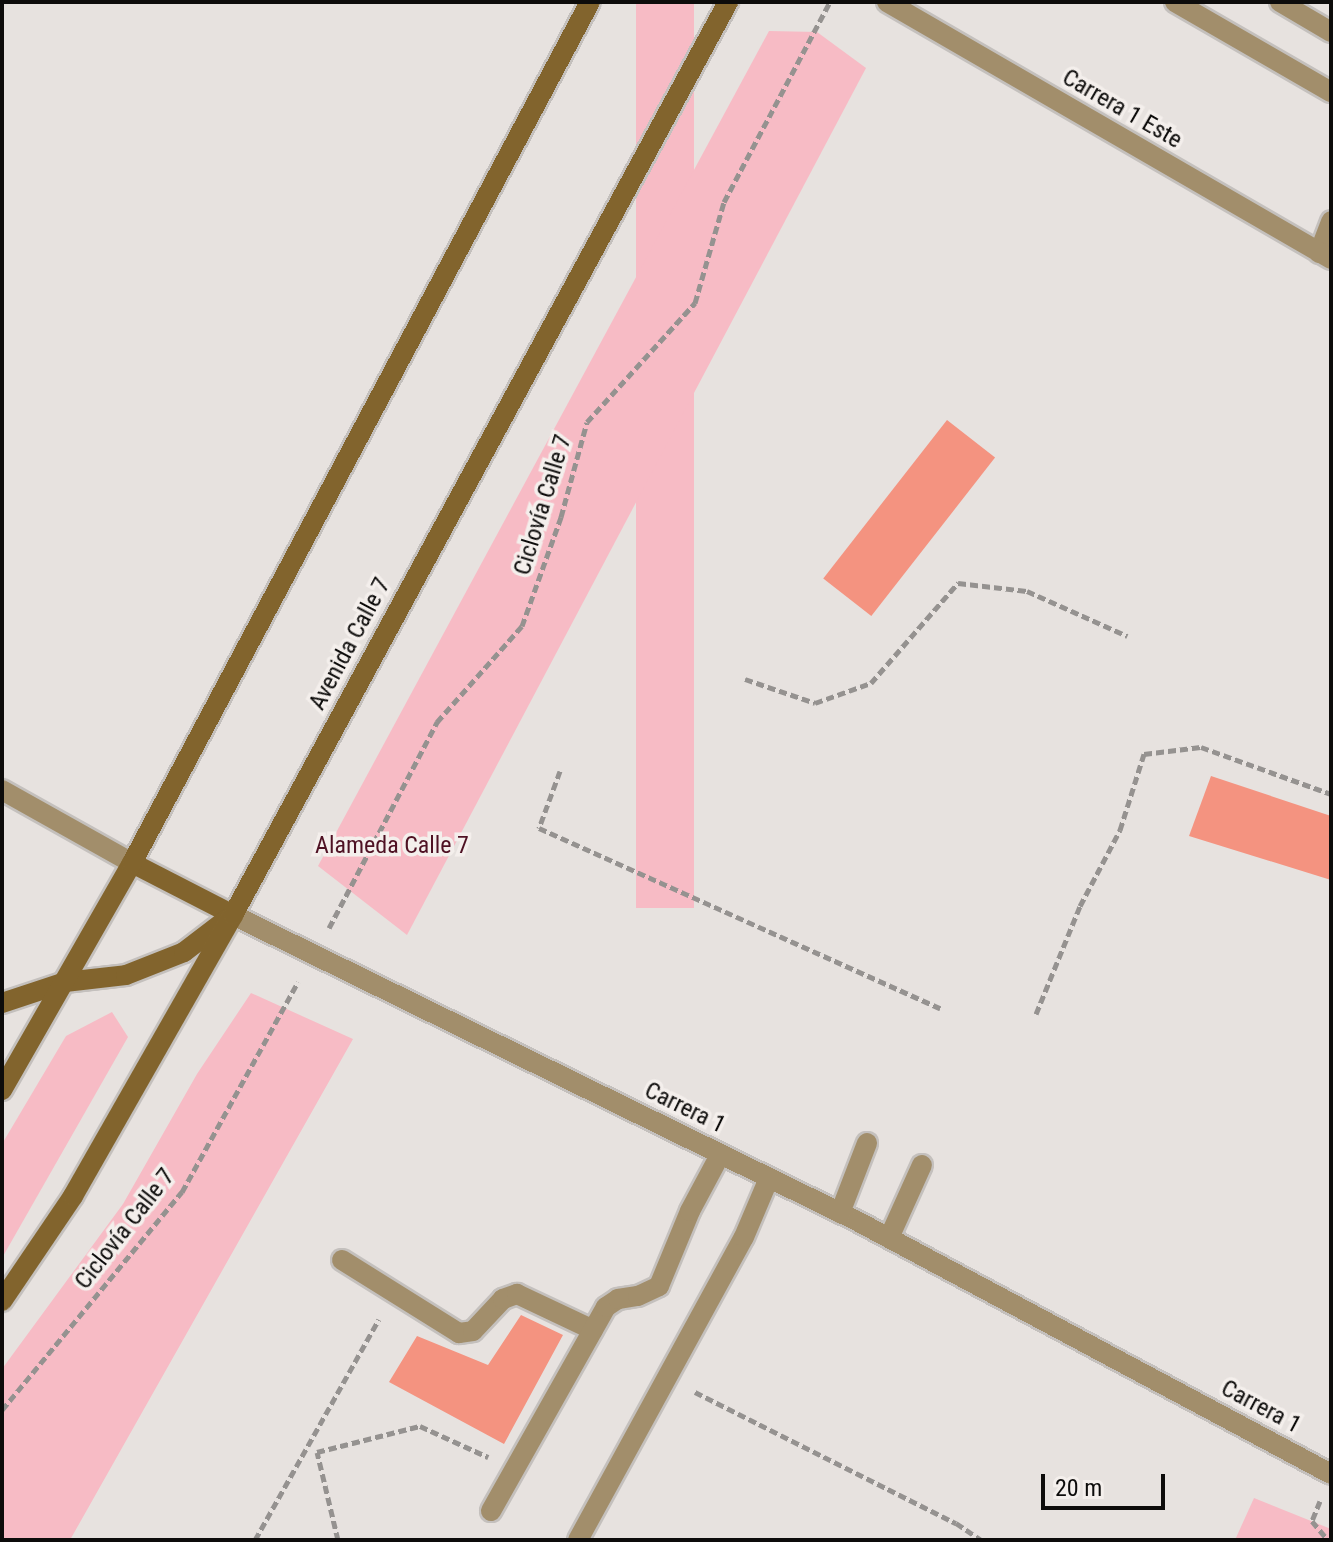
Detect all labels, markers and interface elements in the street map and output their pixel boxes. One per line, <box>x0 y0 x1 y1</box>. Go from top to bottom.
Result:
street label: Carrera 1 Este <box>1057 63 1187 155</box>
street label: Ciclovía Calle 7 <box>508 431 578 579</box>
street label: Avenida Calle 7 <box>303 573 397 715</box>
park label: Alameda Calle 7 <box>315 832 469 860</box>
street label: Carrera 1 <box>640 1076 730 1140</box>
street label: Ciclovía Calle 7 <box>69 1163 181 1295</box>
street label: Carrera 1 <box>1216 1374 1306 1440</box>
scale bar <box>1045 1458 1169 1508</box>
text: 20 m <box>1055 1474 1102 1502</box>

